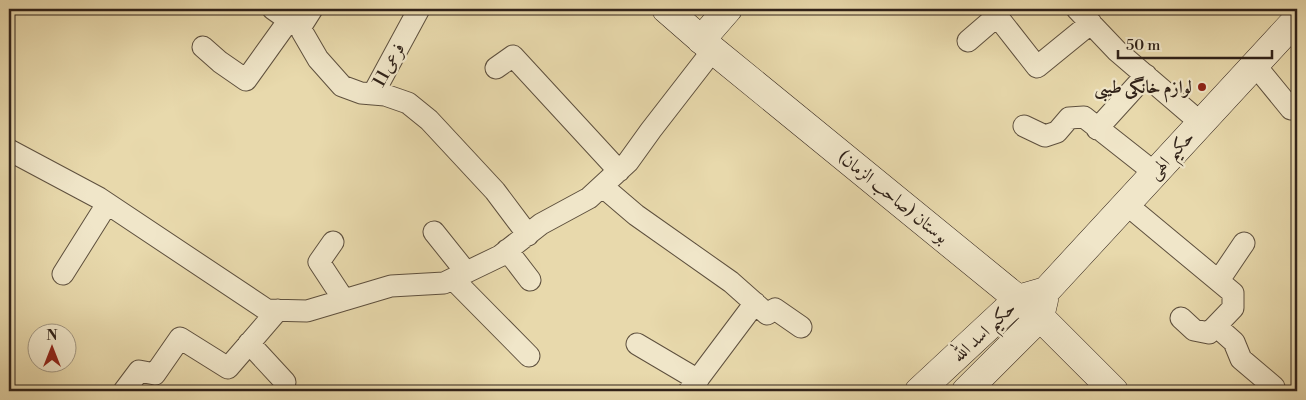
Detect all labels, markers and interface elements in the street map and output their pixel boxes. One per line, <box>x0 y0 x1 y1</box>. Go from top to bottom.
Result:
scale bar <box>1118 28 1272 60</box>
text: 50 m <box>1126 36 1160 55</box>
street label: فرعی11 <box>368 39 410 91</box>
place label: لوازم خانگی طیبی <box>1094 76 1192 103</box>
marker: لوازم خانگی طیبی <box>1196 81 1208 93</box>
street label: حکیم الهی <box>1143 126 1204 188</box>
street label: بوستان (صاحب الزمان) <box>833 145 953 249</box>
street label: حکیم اسد الله <box>945 295 1025 372</box>
north arrow <box>28 322 78 372</box>
text: N <box>46 327 58 345</box>

